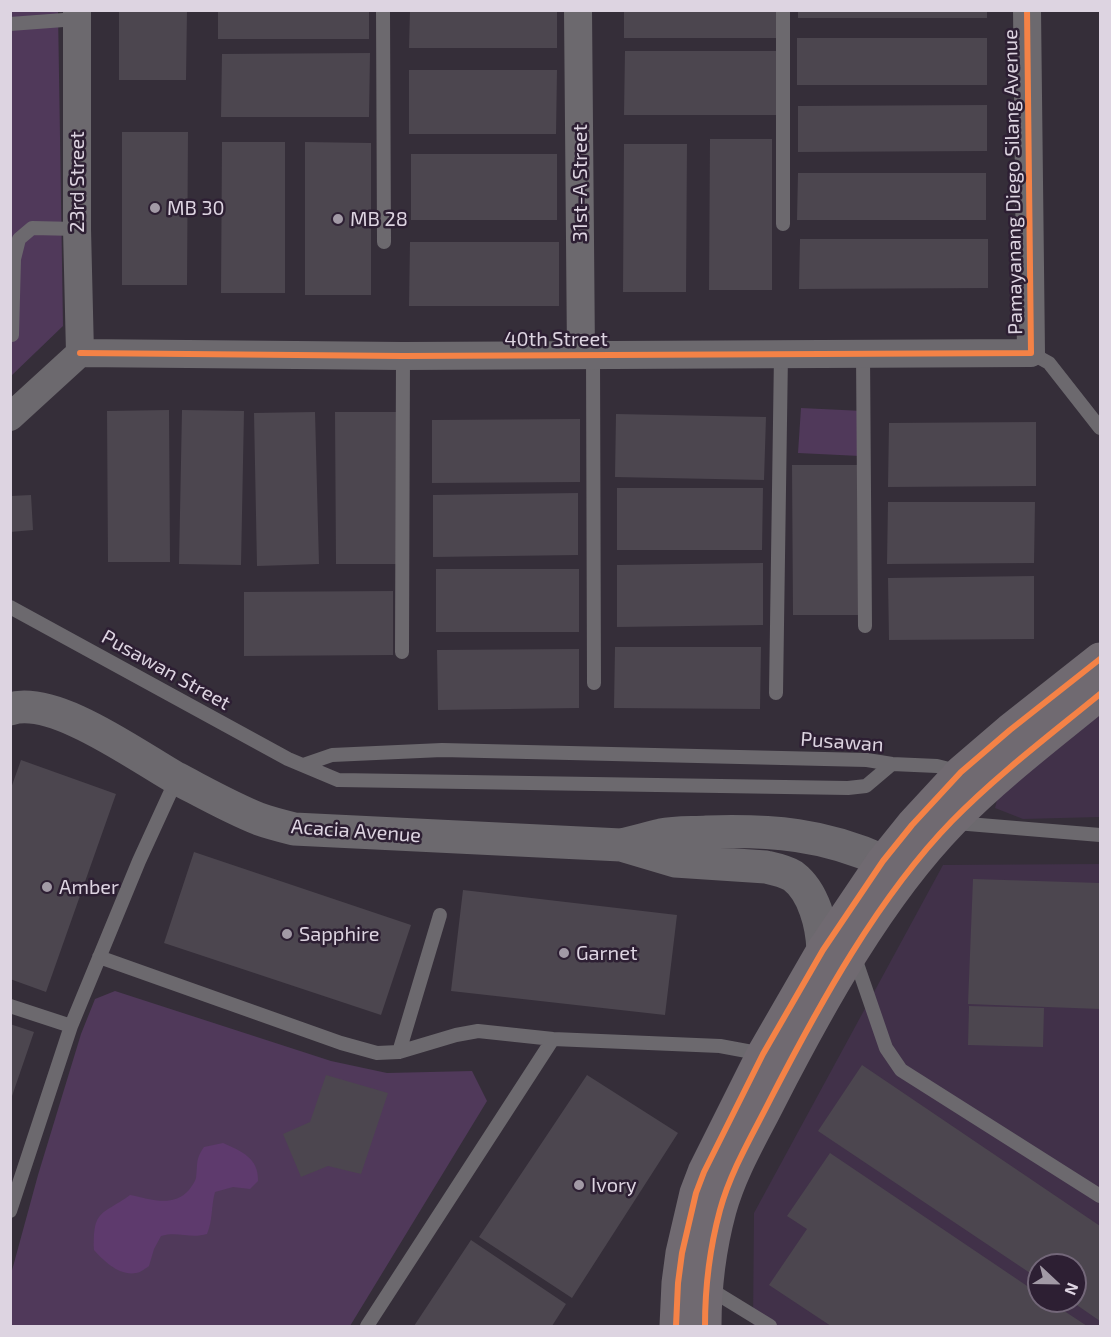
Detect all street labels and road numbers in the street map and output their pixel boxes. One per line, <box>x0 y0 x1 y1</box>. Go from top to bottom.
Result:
street label: Pamayanang Diego Silang Avenue <box>998 29 1028 335</box>
street label: 31st-A Street <box>568 124 592 242</box>
street label: 23rd Street <box>65 131 89 233</box>
street label: 40th Street <box>504 327 608 351</box>
street label: Pusawan Street <box>97 625 235 715</box>
street label: Pusawan <box>800 727 884 757</box>
street label: Acacia Avenue <box>290 814 422 848</box>

